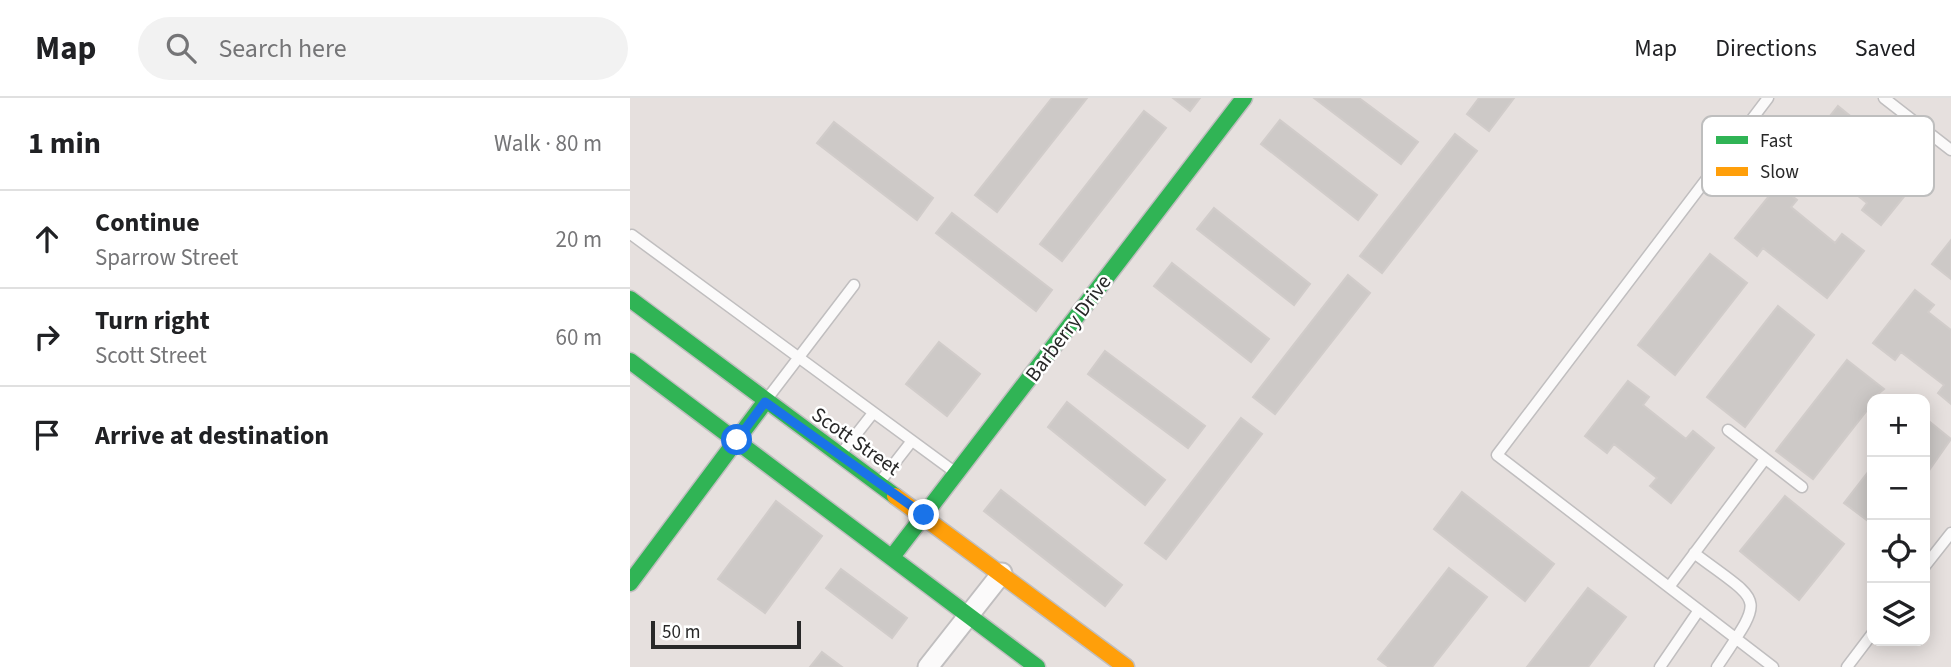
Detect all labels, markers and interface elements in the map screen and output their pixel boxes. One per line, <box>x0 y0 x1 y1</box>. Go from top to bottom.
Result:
search box <box>138 17 628 80</box>
text: Map <box>35 25 96 72</box>
icon: search <box>162 29 200 67</box>
text: Search here <box>218 30 347 67</box>
text: Map <box>1634 31 1677 66</box>
text: Directions <box>1715 31 1817 66</box>
text: Saved <box>1855 31 1916 66</box>
legend <box>1702 116 1934 196</box>
text: 1 min <box>28 122 101 165</box>
text: Walk · 80 m <box>494 127 602 160</box>
text: Fast <box>1760 128 1793 155</box>
text: Slow <box>1760 159 1799 186</box>
text: Continue <box>95 204 200 241</box>
icon: ahead <box>28 220 66 258</box>
text: 20 m <box>555 223 602 256</box>
text: Sparrow Street <box>95 241 238 274</box>
street label: Barberry Drive <box>1018 268 1118 388</box>
text: Turn right <box>95 302 210 339</box>
icon: right <box>28 318 66 356</box>
text: 60 m <box>555 321 602 354</box>
text: Scott Street <box>95 339 207 372</box>
map controls <box>1867 394 1930 646</box>
button: + <box>1867 394 1930 457</box>
street label: Scott Street <box>806 399 906 483</box>
icon: arrive <box>28 416 66 454</box>
text: Arrive at destination <box>95 417 329 454</box>
route start <box>721 424 752 455</box>
button: − <box>1867 457 1930 520</box>
route end <box>908 499 939 530</box>
button: locate <box>1867 520 1930 583</box>
button: layers <box>1867 583 1930 646</box>
scale bar <box>651 618 802 650</box>
text: 50 m <box>662 619 700 646</box>

